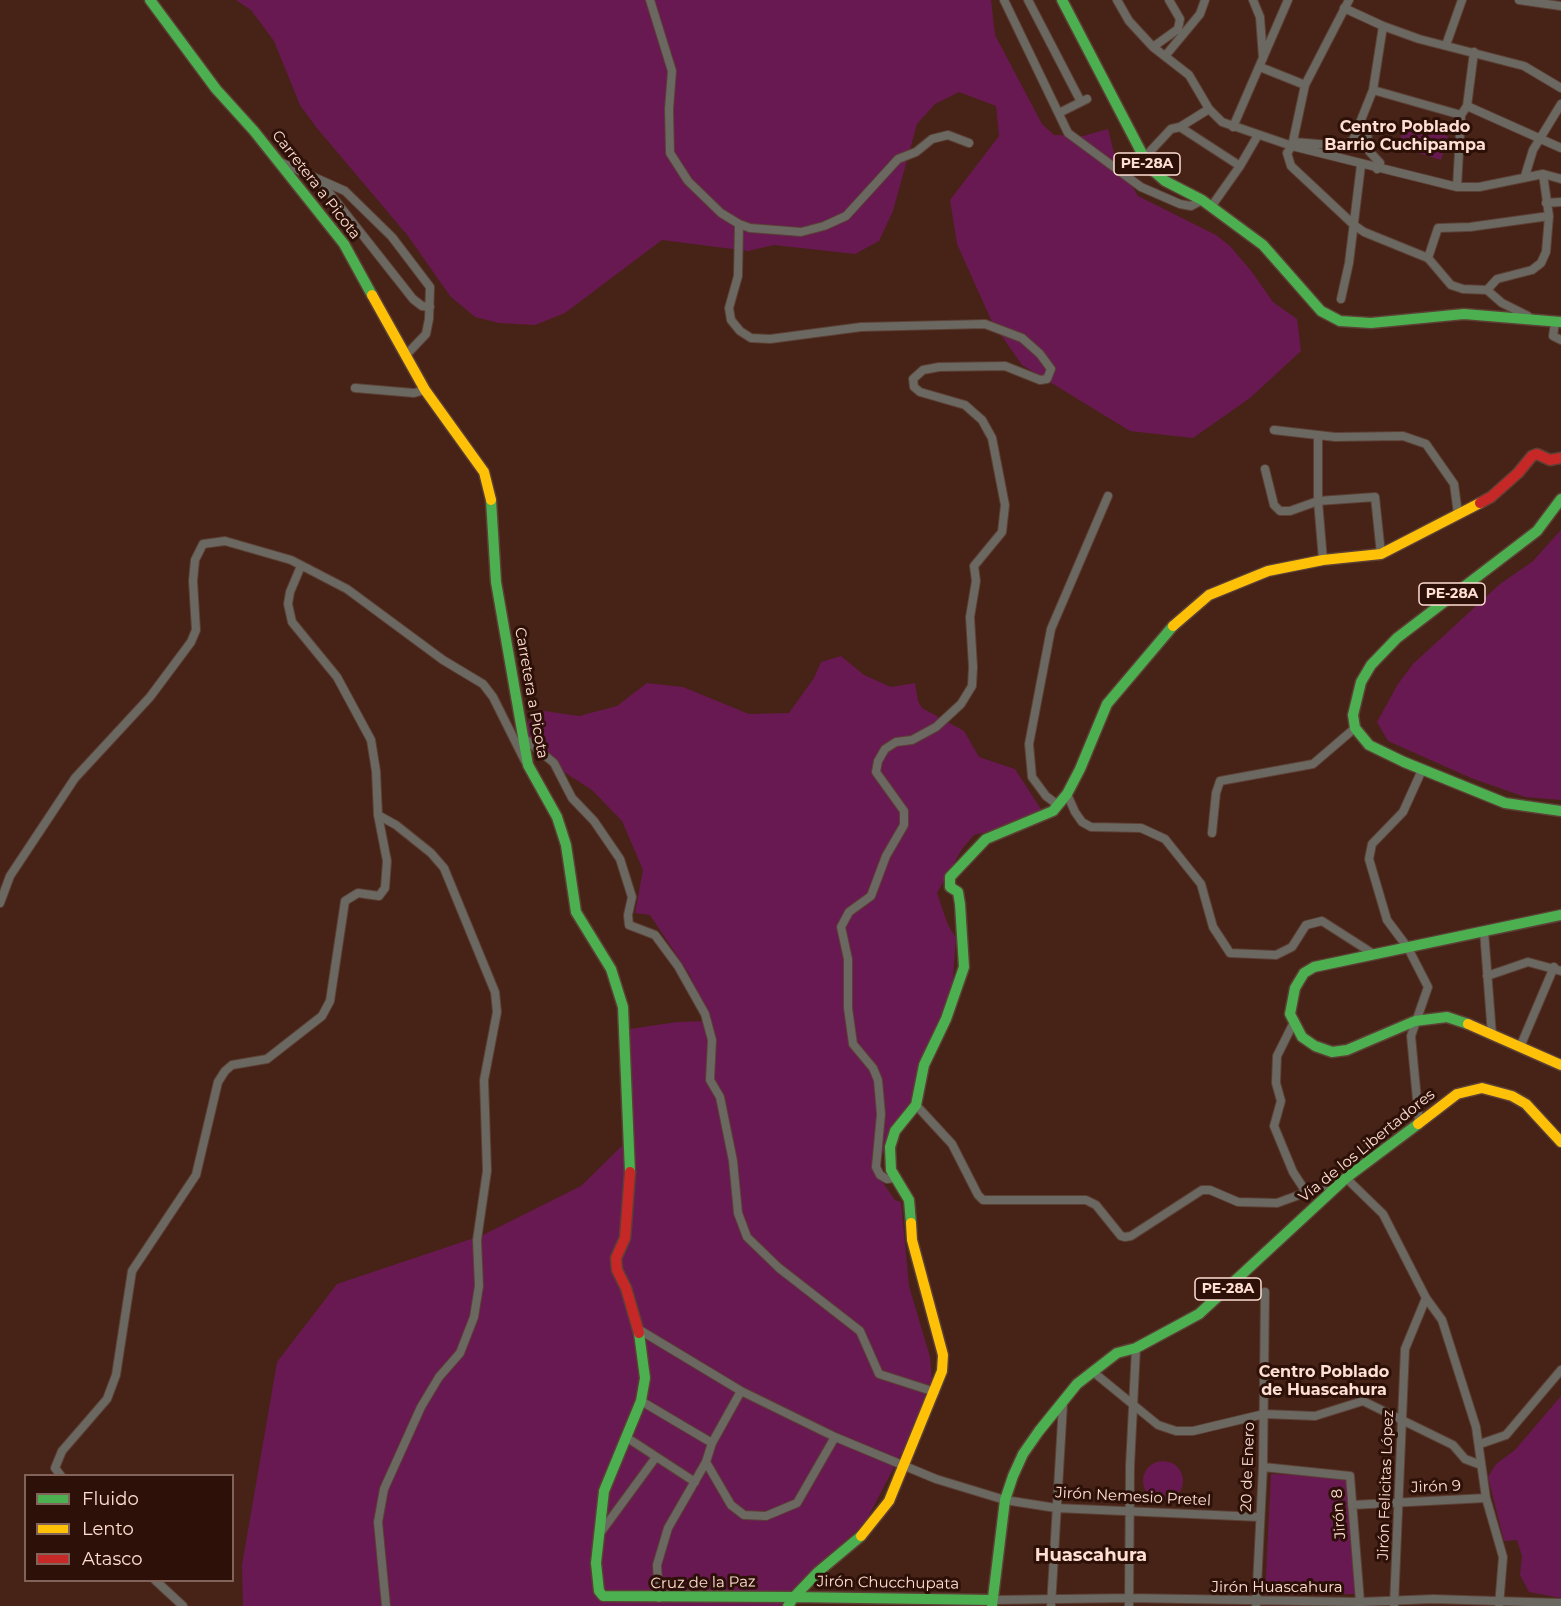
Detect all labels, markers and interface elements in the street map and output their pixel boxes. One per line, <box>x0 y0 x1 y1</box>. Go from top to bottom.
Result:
district label: Centro Poblado Barrio Cuchipampa <box>1324 117 1486 155</box>
street label: Carretera a Picota <box>268 127 364 243</box>
road number: PE-28A <box>1114 153 1180 175</box>
road number: PE-28A <box>1419 583 1485 605</box>
street label: Carretera a Picota <box>511 626 551 760</box>
street label: Vía de los Libertadores <box>1295 1086 1439 1206</box>
road number: PE-28A <box>1195 1278 1261 1300</box>
district label: Centro Poblado de Huascahura <box>1259 1362 1389 1400</box>
street label: Jirón Felicitas López <box>1374 1410 1398 1560</box>
street label: 20 de Enero <box>1237 1422 1259 1512</box>
legend <box>24 1474 234 1582</box>
street label: Jirón 9 <box>1411 1477 1461 1497</box>
street label: Jirón Nemesio Pretel <box>1055 1484 1211 1510</box>
text: Fluido <box>82 1488 139 1510</box>
street label: Jirón 8 <box>1328 1488 1350 1540</box>
text: Lento <box>82 1518 134 1540</box>
district label: Huascahura <box>1035 1545 1147 1567</box>
text: Atasco <box>82 1548 142 1570</box>
street label: Cruz de la Paz <box>650 1573 756 1593</box>
street label: Jirón Chucchupata <box>817 1573 959 1593</box>
street label: Jirón Huascahura <box>1211 1579 1343 1597</box>

